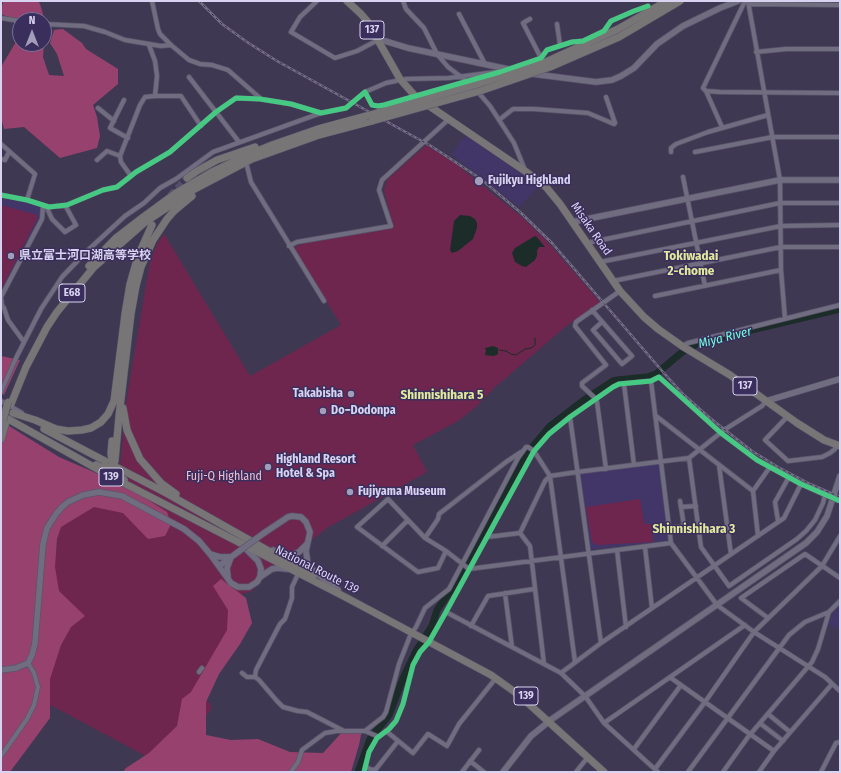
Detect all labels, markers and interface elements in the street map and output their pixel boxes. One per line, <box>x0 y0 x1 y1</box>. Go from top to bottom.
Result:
north arrow <box>12 12 52 52</box>
text: N <box>29 14 35 27</box>
road number: 137 <box>360 21 384 39</box>
place label: Fujikyu Highland <box>488 174 570 188</box>
marker: Fujikyu Highland <box>473 175 485 187</box>
street label: Misaka Road <box>567 200 615 258</box>
district label: Tokiwadai 2-chome <box>664 248 718 279</box>
place label: 県立富士河口湖高等学校 <box>19 249 151 263</box>
marker: 県立富士河口湖高等学校 <box>6 251 16 261</box>
road number: E68 <box>59 284 85 302</box>
water label: Miya River <box>697 324 753 352</box>
road number: 137 <box>733 377 757 395</box>
place label: Takabisha <box>293 387 343 401</box>
district label: Shinnishihara 5 <box>401 387 483 403</box>
marker: Takabisha <box>346 389 356 399</box>
place label: DoｰDodonpa <box>331 404 396 418</box>
marker: DoｰDodonpa <box>318 406 328 416</box>
place label: Highland Resort Hotel & Spa <box>276 453 356 481</box>
marker: Highland Resort Hotel & Spa <box>263 462 273 472</box>
road number: 139 <box>99 468 123 486</box>
park label: Fuji-Q Highland <box>186 470 262 484</box>
place label: Fujiyama Museum <box>358 485 446 499</box>
marker: Fujiyama Museum <box>345 487 355 497</box>
district label: Shinnishihara 3 <box>653 521 735 537</box>
street label: National Route 139 <box>273 543 361 597</box>
road number: 139 <box>514 687 538 705</box>

